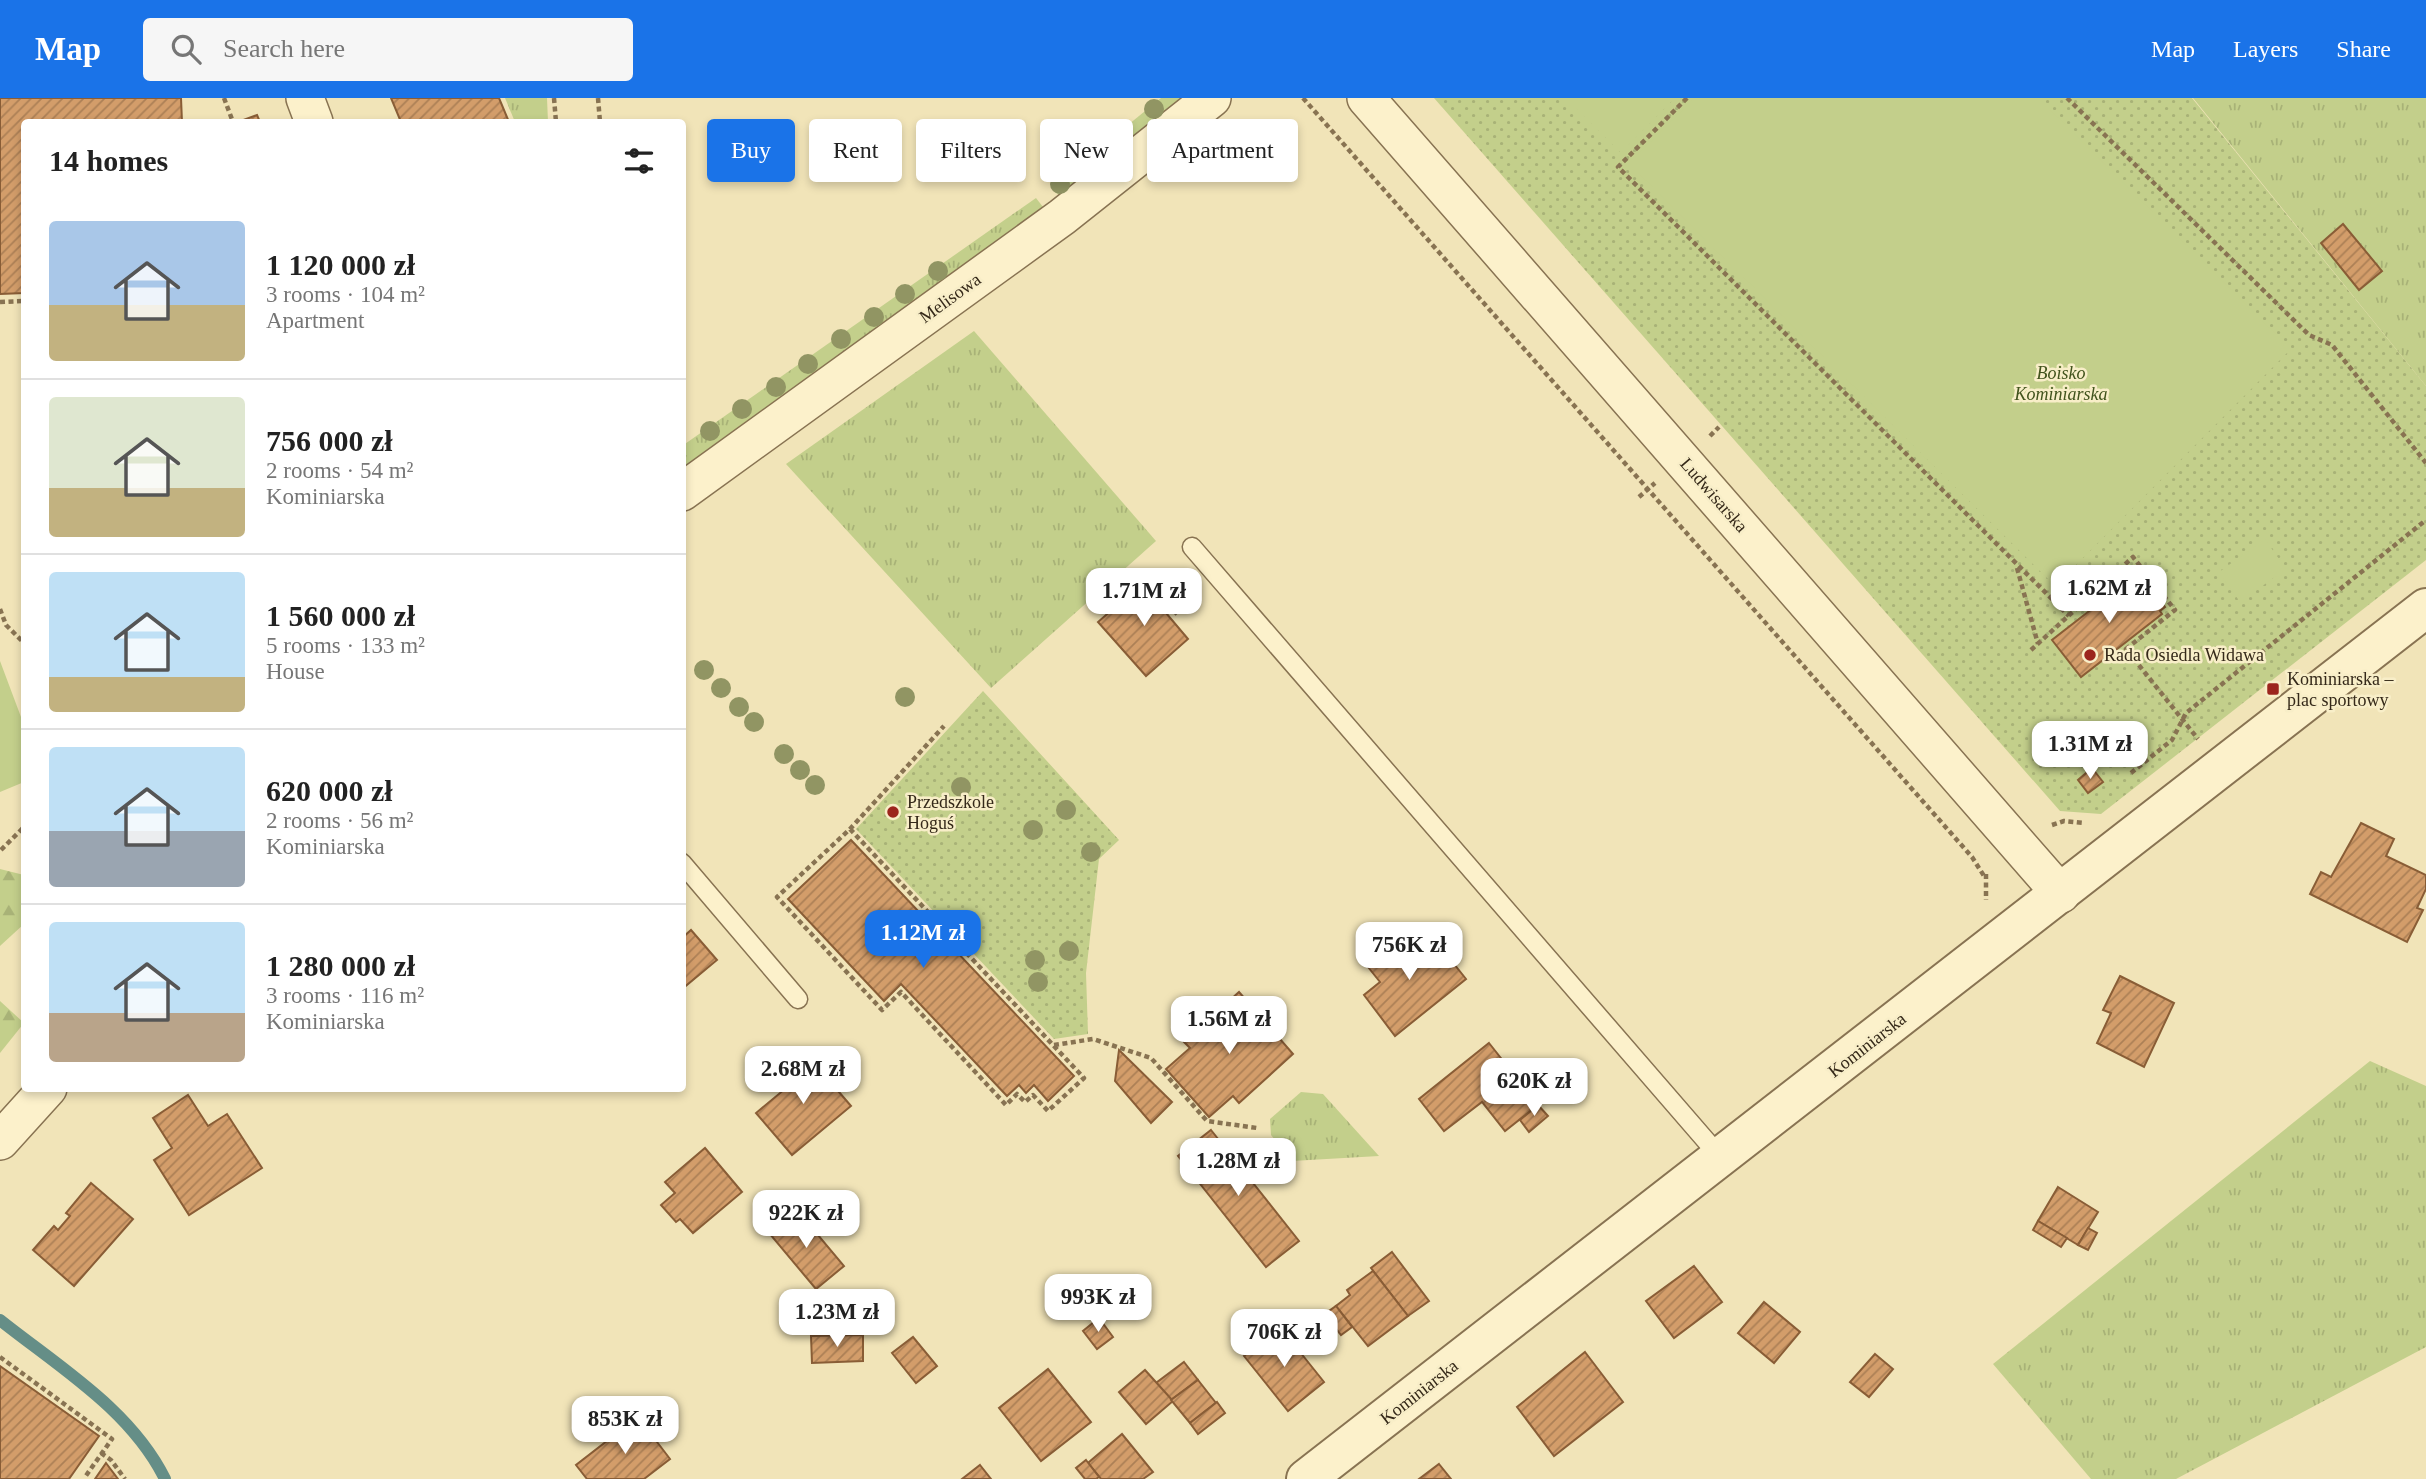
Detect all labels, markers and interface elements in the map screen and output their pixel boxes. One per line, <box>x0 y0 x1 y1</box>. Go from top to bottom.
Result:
search box <box>143 18 633 81</box>
icon: search <box>167 30 205 68</box>
text: Map <box>35 31 101 67</box>
text: Search here <box>223 34 345 63</box>
text: Map <box>2151 36 2195 62</box>
text: Layers <box>2233 36 2298 62</box>
text: Share <box>2336 36 2391 62</box>
chip: Buy <box>707 119 795 182</box>
chip: Rent <box>809 119 902 182</box>
chip: Filters <box>916 119 1026 182</box>
chip: New <box>1040 119 1133 182</box>
chip: Apartment <box>1147 119 1298 182</box>
icon: filters <box>620 142 658 180</box>
text: 14 homes <box>49 144 168 177</box>
text: 1 120 000 zł <box>266 248 415 281</box>
icon: home <box>105 249 189 333</box>
street label: Melisowa <box>915 269 985 327</box>
text: 3 rooms · 104 m² <box>266 282 425 307</box>
text: Apartment <box>266 308 364 333</box>
park label: Boisko Kominiarska <box>2013 363 2108 404</box>
text: 756 000 zł <box>266 424 393 457</box>
icon: home <box>105 425 189 509</box>
street label: Ludwisarska <box>1676 454 1752 536</box>
text: 2 rooms · 54 m² <box>266 458 413 483</box>
text: Kominiarska <box>266 484 385 509</box>
pin: 1.62M zł <box>2037 566 2181 625</box>
pin: 1.71M zł <box>1072 568 1216 628</box>
text: 1.62M zł <box>2067 575 2151 600</box>
text: 1.71M zł <box>1102 578 1186 603</box>
text: 1 560 000 zł <box>266 599 415 632</box>
icon: home <box>105 600 189 684</box>
text: 5 rooms · 133 m² <box>266 633 425 658</box>
place label: Rada Osiedla Widawa <box>2104 645 2264 665</box>
marker: Rada Osiedla Widawa <box>2082 647 2098 663</box>
text: House <box>266 659 325 684</box>
place label: Kominiarska – plac sportowy <box>2287 669 2394 710</box>
marker: Kominiarska – plac sportowy <box>2265 681 2281 697</box>
pin: 1.31M zł <box>2018 722 2162 781</box>
text: 1.31M zł <box>2048 731 2132 756</box>
text: 620 000 zł <box>266 774 393 807</box>
icon: home <box>105 775 189 859</box>
place label: Przedszkole Hoguś <box>907 792 994 833</box>
marker: Przedszkole Hoguś <box>885 804 901 820</box>
text: 2 rooms · 56 m² <box>266 808 413 833</box>
text: Kominiarska <box>266 834 385 859</box>
pin: 1.12M zł <box>851 910 995 970</box>
text: 1.12M zł <box>881 920 965 945</box>
pin: 756K zł <box>1344 922 1474 982</box>
text: 756K zł <box>1372 932 1446 957</box>
text: 1 280 000 zł <box>266 949 415 982</box>
icon: home <box>105 950 189 1034</box>
text: 3 rooms · 116 m² <box>266 983 424 1008</box>
pin: 1.56M zł <box>1157 996 1301 1056</box>
text: 1.56M zł <box>1187 1006 1271 1031</box>
street label: Kominiarska <box>1824 1008 1910 1082</box>
text: Kominiarska <box>266 1009 385 1034</box>
pin: 2.68M zł <box>731 1046 875 1106</box>
text: 2.68M zł <box>761 1056 845 1081</box>
pin: 620K zł <box>1469 1058 1599 1118</box>
text: 620K zł <box>1497 1068 1571 1093</box>
pin: 1.28M zł <box>1166 1138 1310 1198</box>
text: 1.28M zł <box>1196 1148 1280 1173</box>
pin: 922K zł <box>741 1190 871 1250</box>
text: 922K zł <box>769 1200 843 1225</box>
pin: 993K zł <box>1033 1274 1163 1334</box>
text: 993K zł <box>1061 1284 1135 1309</box>
pin: 1.23M zł <box>765 1290 909 1349</box>
text: 1.23M zł <box>795 1299 879 1324</box>
pin: 706K zł <box>1219 1310 1349 1369</box>
text: 706K zł <box>1247 1319 1321 1344</box>
street label: Kominiarska <box>1376 1355 1462 1429</box>
pin: 853K zł <box>560 1396 690 1456</box>
text: 853K zł <box>588 1406 662 1431</box>

